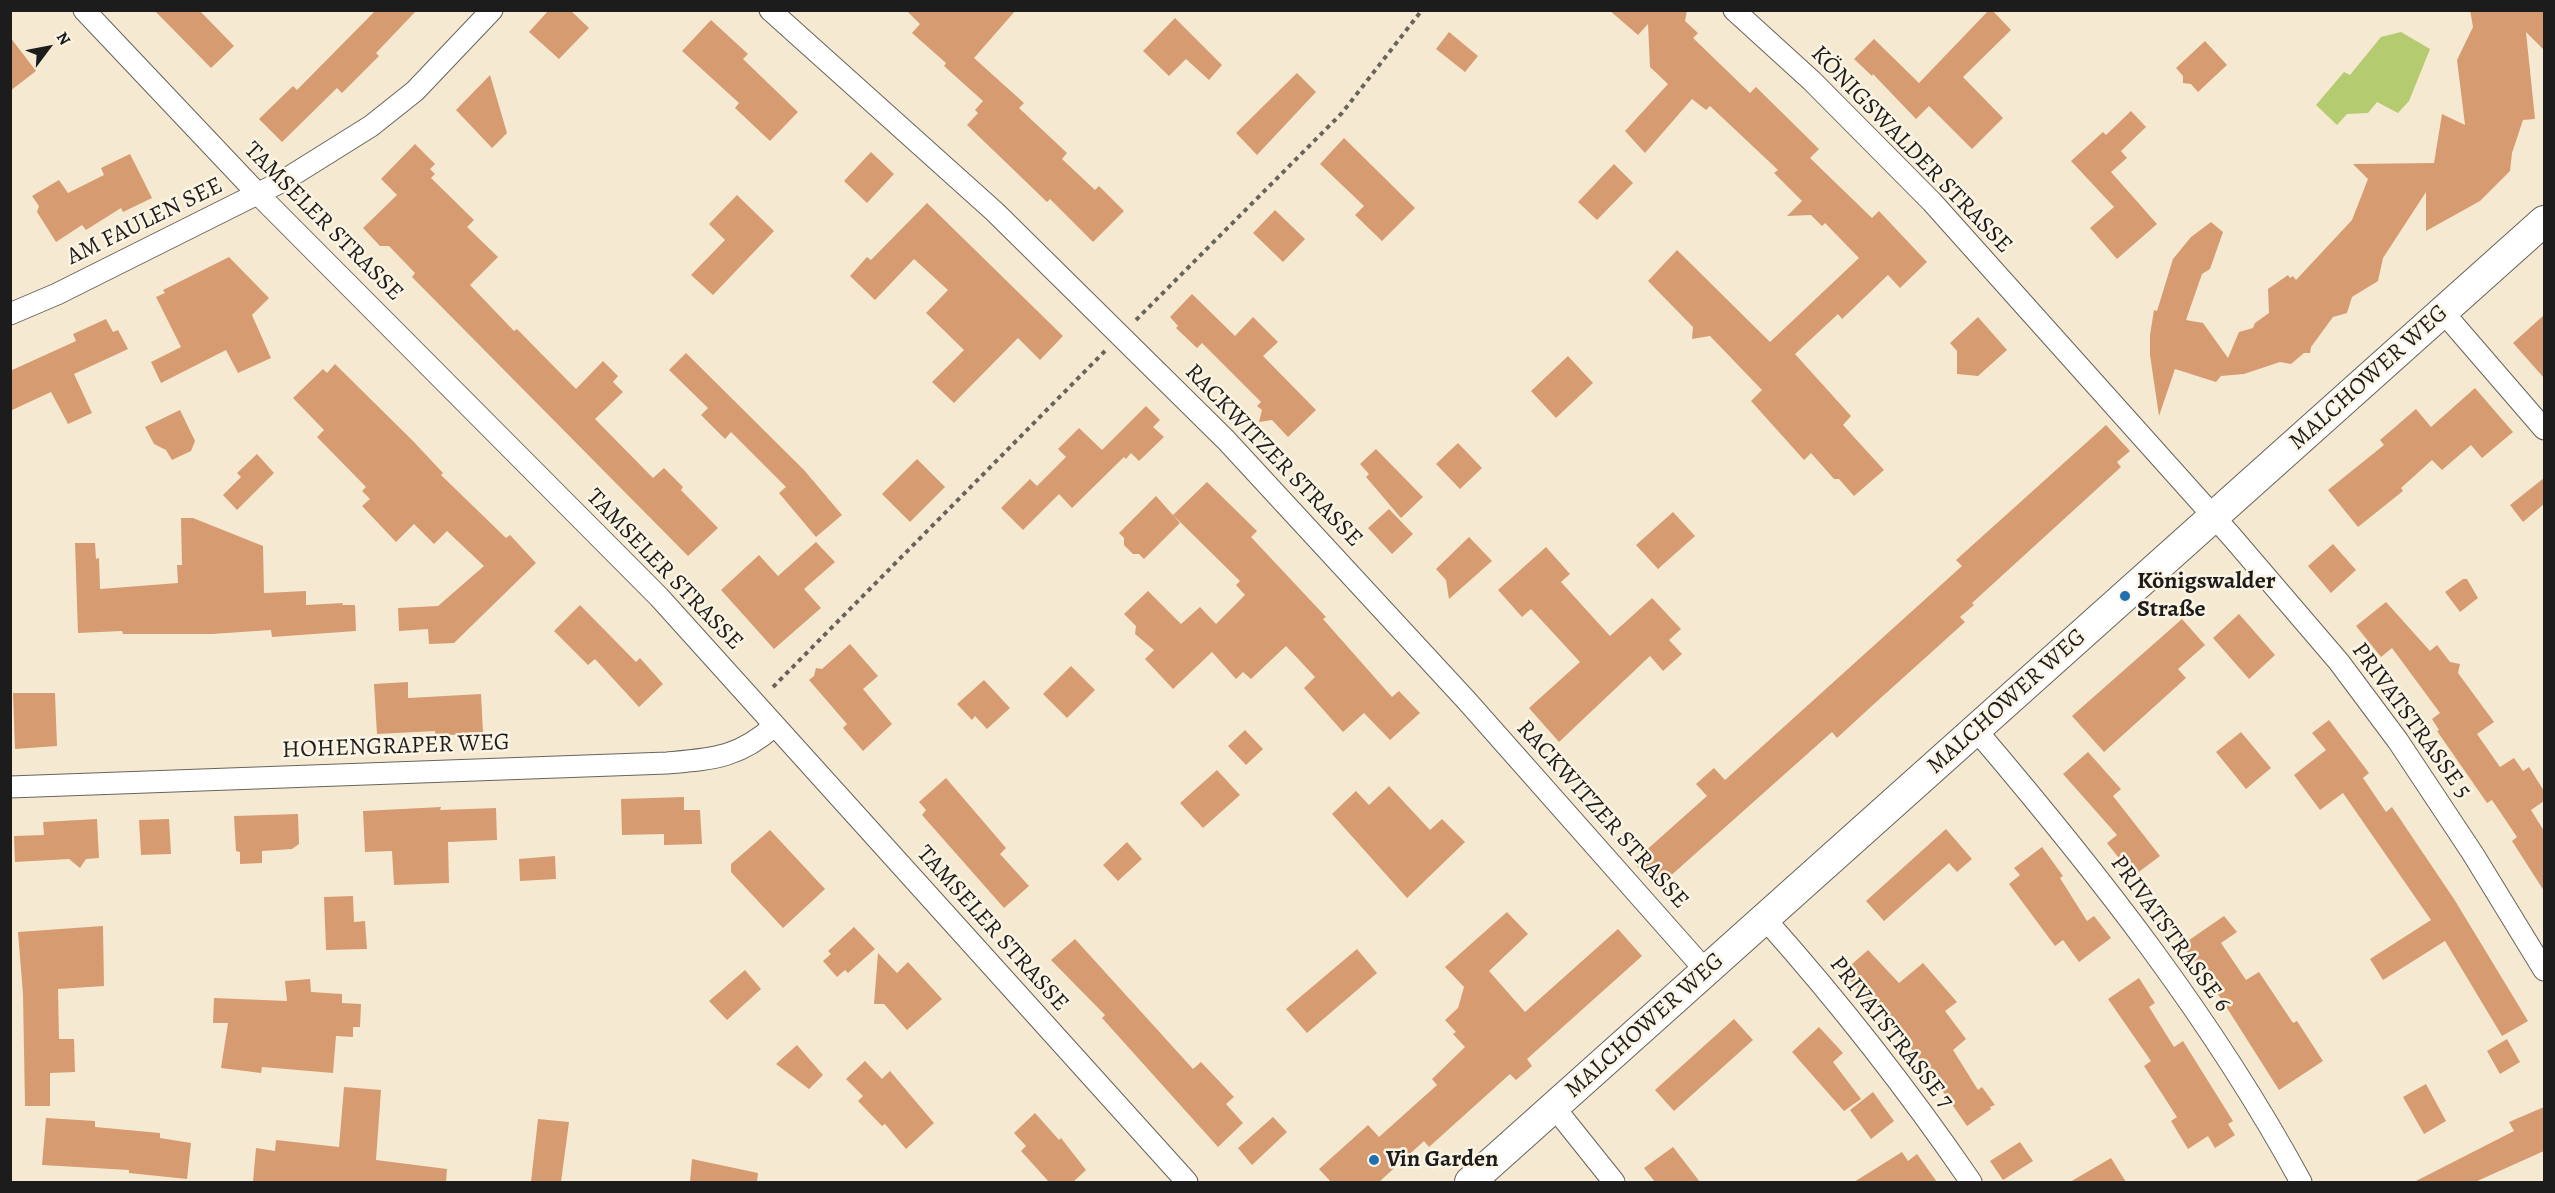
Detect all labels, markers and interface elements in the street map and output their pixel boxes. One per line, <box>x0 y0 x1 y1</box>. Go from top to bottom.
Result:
north arrow <box>18 18 78 78</box>
text: N <box>51 28 76 49</box>
street label: KÖNIGSWALDER STRASSE <box>1804 40 2018 260</box>
street label: TAMSELER STRASSE <box>237 136 409 308</box>
street label: AM FAULEN SEE <box>62 172 228 272</box>
street label: MALCHOWER WEG <box>2284 299 2454 457</box>
street label: RACKWITZER STRASSE <box>1178 358 1368 554</box>
street label: TAMSELER STRASSE <box>580 483 748 657</box>
place label: Königswalder Straße <box>2137 568 2276 624</box>
marker: Königswalder Straße <box>2118 589 2132 603</box>
street label: MALCHOWER WEG <box>1922 623 2092 781</box>
street label: PRIVATSTRASSE 5 <box>2345 637 2477 805</box>
street label: RACKWITZER STRASSE <box>1510 715 1694 915</box>
street label: HOHENGRAPER WEG <box>282 729 510 765</box>
street label: TAMSELER STRASSE <box>910 840 1074 1018</box>
street label: PRIVATSTRASSE 6 <box>2103 850 2237 1018</box>
street label: MALCHOWER WEG <box>1560 947 1730 1105</box>
street label: PRIVATSTRASSE 7 <box>1822 951 1960 1115</box>
place label: Vin Garden <box>1386 1146 1499 1174</box>
marker: Vin Garden <box>1367 1153 1381 1167</box>

